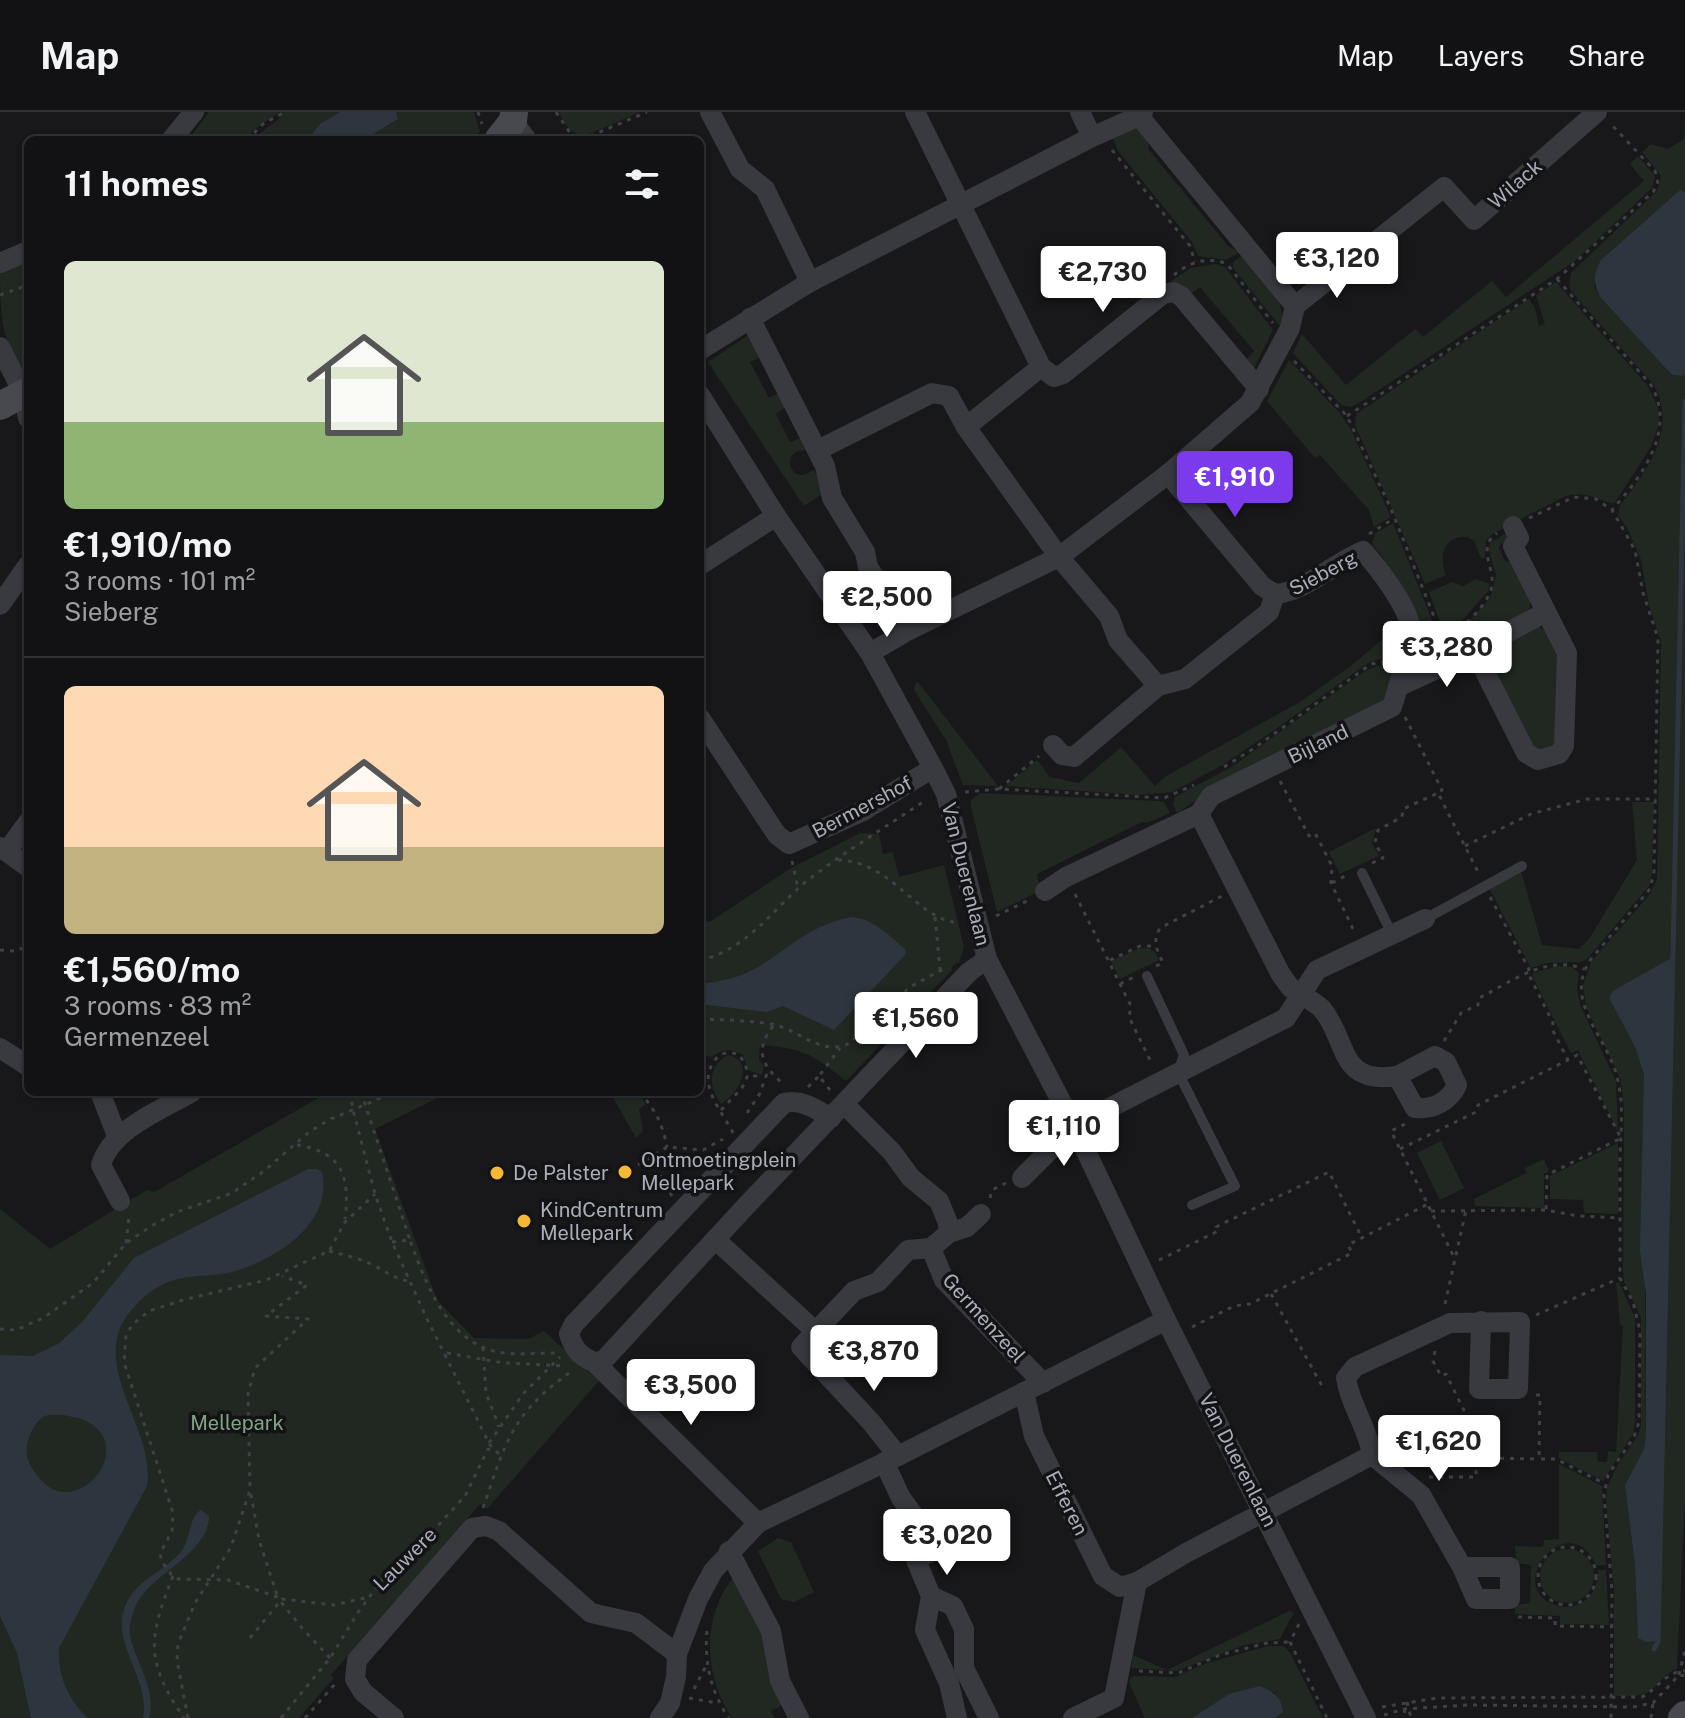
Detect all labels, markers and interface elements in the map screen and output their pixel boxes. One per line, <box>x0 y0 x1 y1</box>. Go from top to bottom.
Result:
text: Map <box>40 33 119 78</box>
text: Map <box>1337 39 1394 72</box>
text: Layers <box>1438 39 1524 72</box>
text: Share <box>1568 39 1645 72</box>
street label: Wilack <box>1483 154 1547 214</box>
icon: filters <box>620 162 664 206</box>
text: 11 homes <box>64 164 208 204</box>
pin: €3,120 <box>1272 232 1402 300</box>
text: €3,120 <box>1294 242 1380 273</box>
pin: €2,730 <box>1038 246 1168 314</box>
text: €2,730 <box>1059 256 1147 287</box>
icon: home <box>292 313 436 457</box>
pin: €1,910 <box>1170 451 1300 519</box>
text: €1,910 <box>1195 461 1275 492</box>
text: €1,910/mo <box>64 525 232 565</box>
street label: Sieberg <box>1285 545 1361 601</box>
text: 3 rooms · 101 m² <box>64 565 255 596</box>
pin: €2,500 <box>822 571 952 639</box>
text: €2,500 <box>841 581 933 612</box>
text: Sieberg <box>64 596 159 627</box>
pin: €3,280 <box>1382 621 1512 689</box>
text: €3,280 <box>1401 631 1493 662</box>
street label: Bijland <box>1284 719 1352 769</box>
icon: home <box>292 738 436 882</box>
street label: Bermershof <box>808 771 916 843</box>
street label: Van Duerenlaan <box>937 800 995 948</box>
text: €1,560/mo <box>64 950 240 990</box>
text: 3 rooms · 83 m² <box>64 990 251 1021</box>
pin: €1,560 <box>851 992 981 1060</box>
text: €1,560 <box>873 1002 959 1033</box>
text: Germenzeel <box>64 1021 210 1052</box>
pin: €1,110 <box>999 1100 1129 1168</box>
text: €1,110 <box>1027 1110 1101 1141</box>
place label: Ontmoetingplein Mellepark <box>641 1148 796 1195</box>
place label: De Palster <box>513 1161 609 1185</box>
marker: Ontmoetingplein Mellepark <box>616 1163 634 1181</box>
marker: De Palster <box>488 1164 506 1182</box>
place label: KindCentrum Mellepark <box>540 1198 663 1245</box>
marker: KindCentrum Mellepark <box>515 1212 533 1230</box>
street label: Germenzeel <box>938 1268 1030 1368</box>
pin: €3,870 <box>809 1325 939 1393</box>
text: €3,870 <box>828 1335 920 1366</box>
pin: €3,500 <box>626 1359 756 1427</box>
text: €3,500 <box>645 1369 737 1400</box>
street label: Van Duerenlaan <box>1194 1389 1282 1531</box>
park label: Mellepark <box>190 1411 284 1435</box>
pin: €1,620 <box>1374 1415 1504 1483</box>
text: €1,620 <box>1396 1425 1482 1456</box>
street label: Efferen <box>1041 1467 1093 1539</box>
pin: €3,020 <box>882 1509 1012 1577</box>
text: €3,020 <box>901 1519 993 1550</box>
street label: Lauwere <box>368 1522 442 1596</box>

